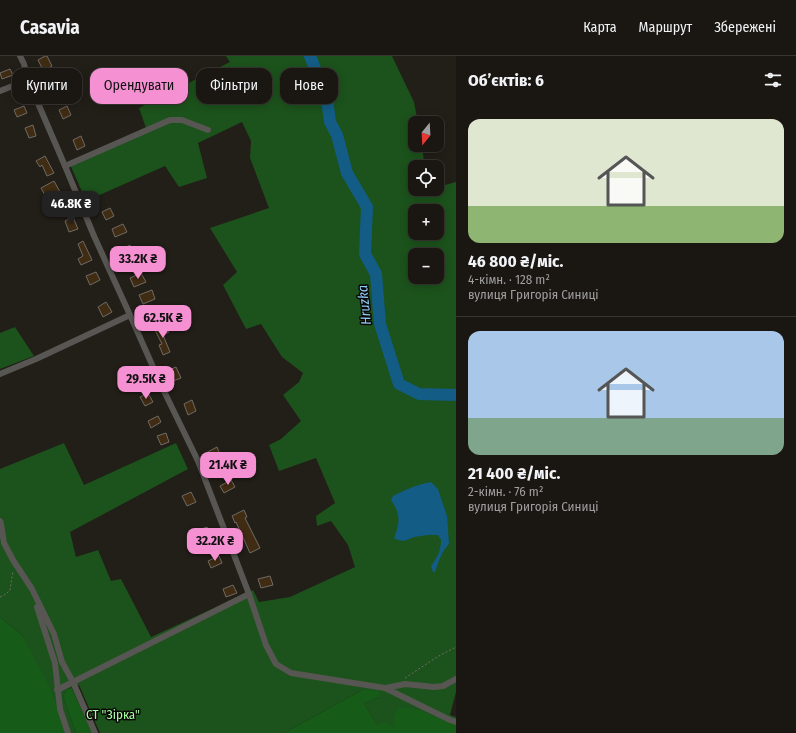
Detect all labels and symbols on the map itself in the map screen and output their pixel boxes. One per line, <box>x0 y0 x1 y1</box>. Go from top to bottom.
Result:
north arrow <box>408 116 444 152</box>
pin: 46.8K ₴ <box>34 191 108 225</box>
pin: 33.2K ₴ <box>101 246 175 280</box>
water label: Hruzka <box>354 284 375 326</box>
pin: 62.5K ₴ <box>126 305 200 339</box>
pin: 29.5K ₴ <box>109 366 183 400</box>
pin: 21.4K ₴ <box>191 452 265 486</box>
pin: 32.2K ₴ <box>178 528 252 562</box>
park label: СТ "Зірка" <box>86 707 140 722</box>

